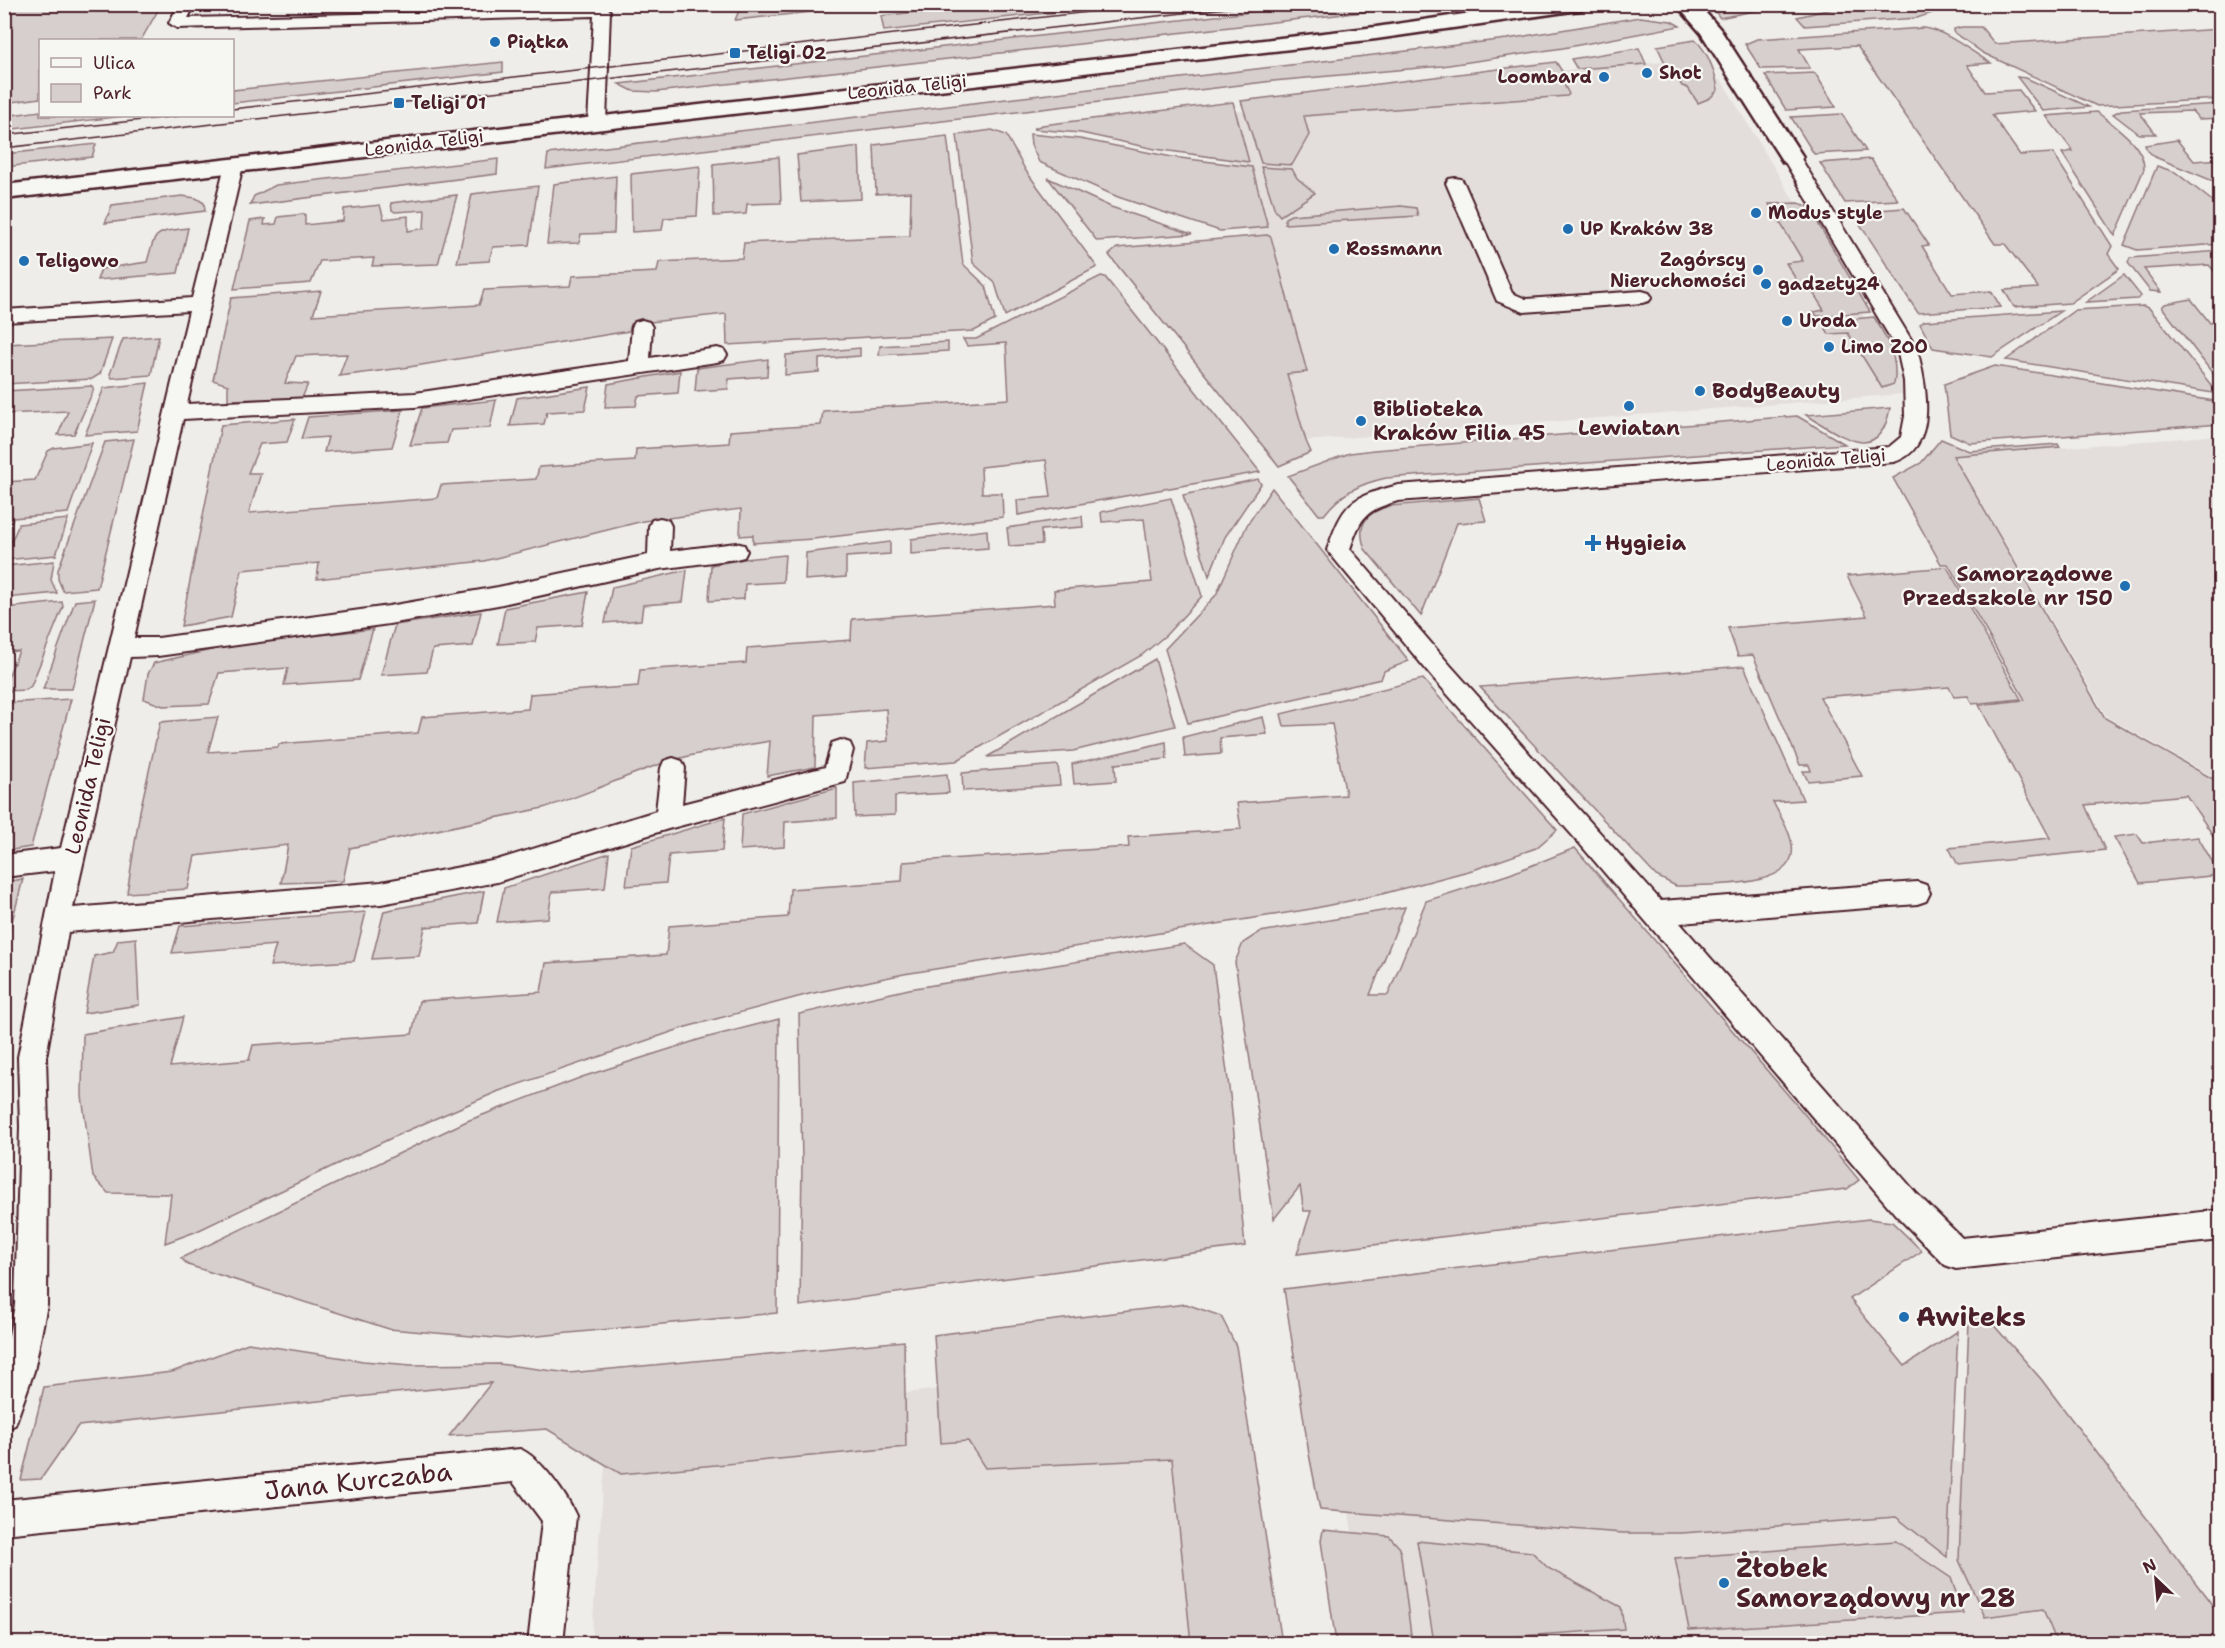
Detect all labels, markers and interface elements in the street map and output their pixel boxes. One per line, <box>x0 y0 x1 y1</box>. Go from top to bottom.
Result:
place label: Piątka <box>507 30 569 54</box>
marker: Piątka <box>488 35 502 49</box>
legend <box>39 39 234 117</box>
place label: Teligi 02 <box>747 41 827 65</box>
marker: Teligi 02 <box>728 46 742 60</box>
text: Ulica <box>93 51 135 75</box>
place label: Shot <box>1659 61 1702 85</box>
place label: Loombard <box>1497 65 1592 89</box>
marker: Shot <box>1640 66 1654 80</box>
street label: Leonida Teligi <box>846 69 968 105</box>
marker: Loombard <box>1597 70 1611 84</box>
text: Park <box>93 81 132 105</box>
place label: Teligi 01 <box>411 91 486 115</box>
marker: Teligi 01 <box>392 96 406 110</box>
street label: Leonida Teligi <box>363 124 485 162</box>
place label: Modus style <box>1768 201 1883 225</box>
marker: Modus style <box>1749 206 1763 220</box>
place label: UP Kraków 38 <box>1580 217 1713 241</box>
marker: UP Kraków 38 <box>1561 222 1575 236</box>
place label: Rossmann <box>1346 237 1442 261</box>
marker: Rossmann <box>1327 242 1341 256</box>
place label: Zagórscy Nieruchomości <box>1610 248 1746 293</box>
place label: Teligowo <box>36 249 119 273</box>
marker: Teligowo <box>17 254 31 268</box>
marker: Zagórscy Nieruchomości <box>1751 263 1765 277</box>
place label: gadzety24 <box>1778 272 1880 296</box>
marker: gadzety24 <box>1759 277 1773 291</box>
place label: Uroda <box>1799 309 1858 333</box>
marker: Uroda <box>1780 314 1794 328</box>
place label: Limo ZOO <box>1841 335 1928 359</box>
marker: Limo ZOO <box>1822 340 1836 354</box>
place label: BodyBeauty <box>1712 377 1840 405</box>
marker: BodyBeauty <box>1693 384 1707 398</box>
place label: Biblioteka Kraków Filia 45 <box>1373 395 1545 447</box>
marker: Lewiatan <box>1622 399 1636 413</box>
marker: Biblioteka Kraków Filia 45 <box>1354 414 1368 428</box>
place label: Lewiatan <box>1578 414 1680 442</box>
street label: Leonida Teligi <box>1765 443 1887 477</box>
place label: Hygieia <box>1605 529 1687 557</box>
marker: Hygieia <box>1586 536 1600 550</box>
place label: Samorządowe Przedszkole nr 150 <box>1903 560 2113 612</box>
marker: Samorządowe Przedszkole nr 150 <box>2118 579 2132 593</box>
street label: Leonida Teligi <box>59 715 117 857</box>
place label: Awiteks <box>1916 1299 2026 1334</box>
marker: Awiteks <box>1897 1310 1911 1324</box>
street label: Jana Kurczaba <box>262 1453 454 1508</box>
north arrow <box>2126 1549 2186 1609</box>
place label: Żłobek Samorządowy nr 28 <box>1736 1550 2016 1615</box>
text: N <box>2139 1554 2160 1578</box>
marker: Żłobek Samorządowy nr 28 <box>1717 1576 1731 1590</box>

